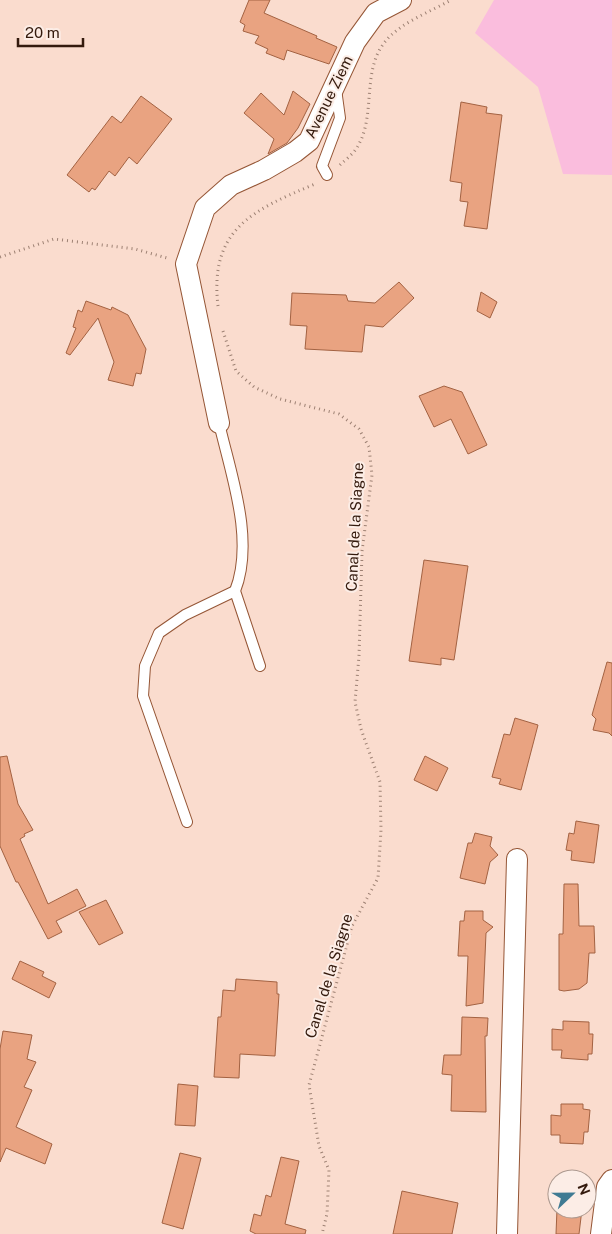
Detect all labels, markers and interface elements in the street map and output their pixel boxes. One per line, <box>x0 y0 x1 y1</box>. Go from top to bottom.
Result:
scale bar <box>18 15 82 47</box>
text: 20 m <box>25 24 60 41</box>
street label: Avenue Ziem <box>301 53 356 141</box>
street label: Canal de la Siagne <box>343 462 366 592</box>
street label: Canal de la Siagne <box>301 912 356 1040</box>
north arrow <box>547 1169 597 1219</box>
text: N <box>575 1181 594 1197</box>

